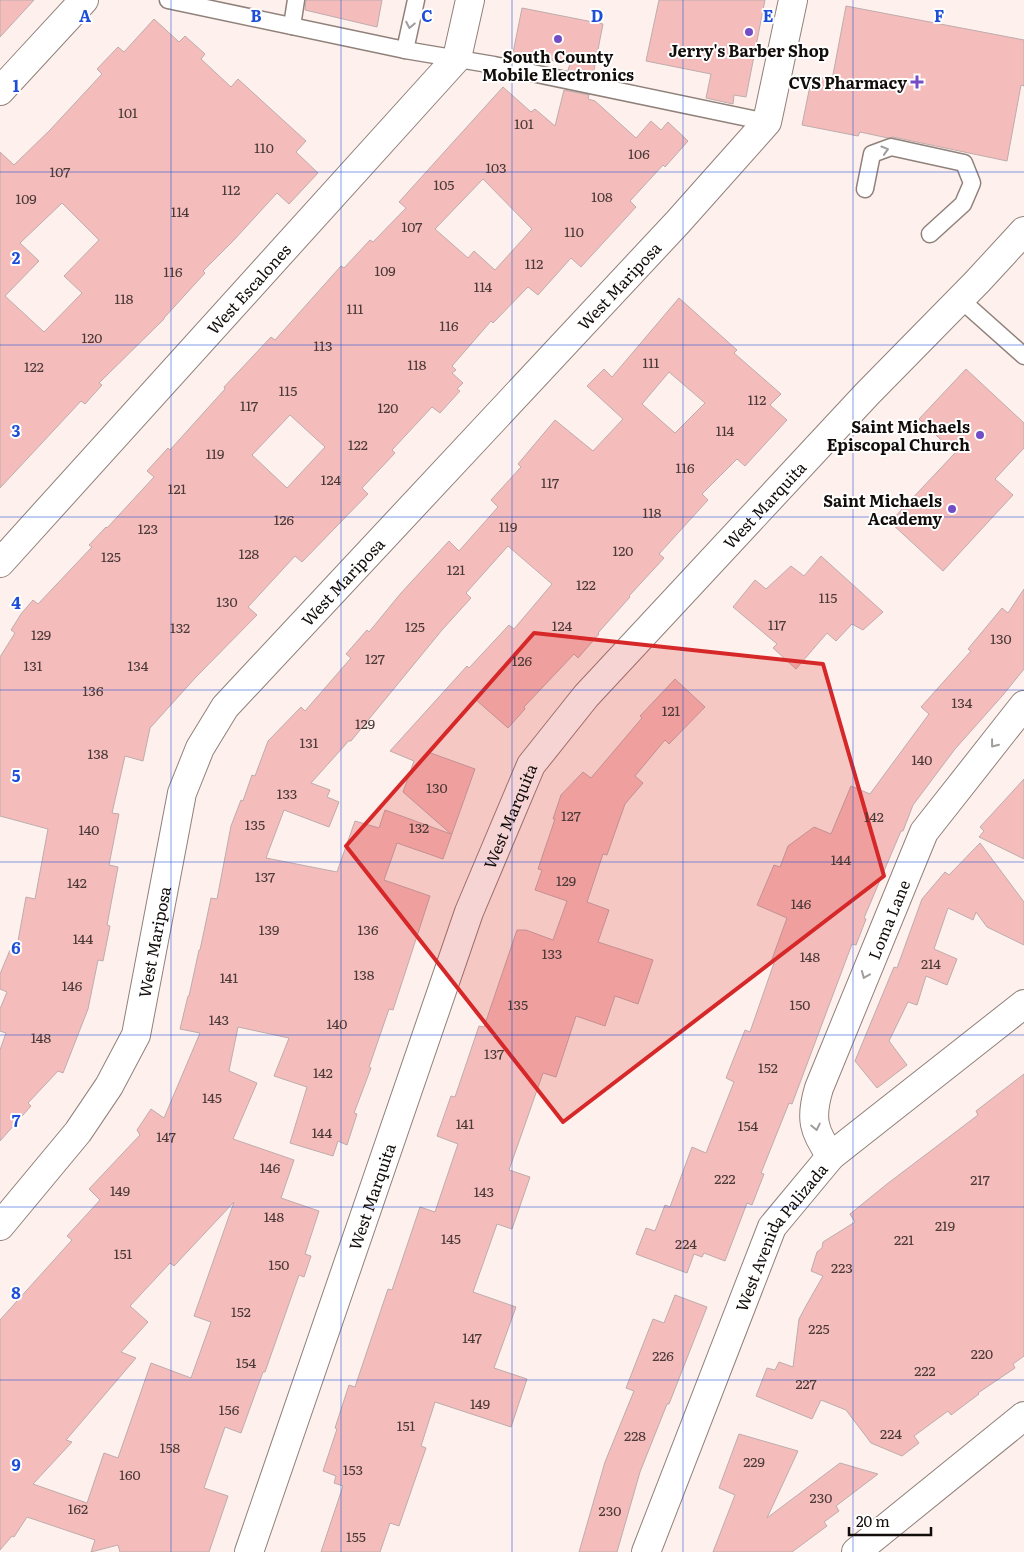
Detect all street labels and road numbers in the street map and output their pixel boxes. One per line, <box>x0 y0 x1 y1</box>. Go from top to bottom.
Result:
street label: West Mariposa <box>571 236 666 335</box>
street label: West Escalones <box>201 238 296 339</box>
street label: West Marquita <box>717 455 811 554</box>
street label: West Mariposa <box>295 532 390 631</box>
street label: West Marquita <box>477 759 542 872</box>
street label: Loma Lane <box>861 876 915 963</box>
street label: West Mariposa <box>131 884 176 1000</box>
street label: West Marquita <box>342 1139 401 1253</box>
street label: West Avenida Palizada <box>728 1157 833 1315</box>

